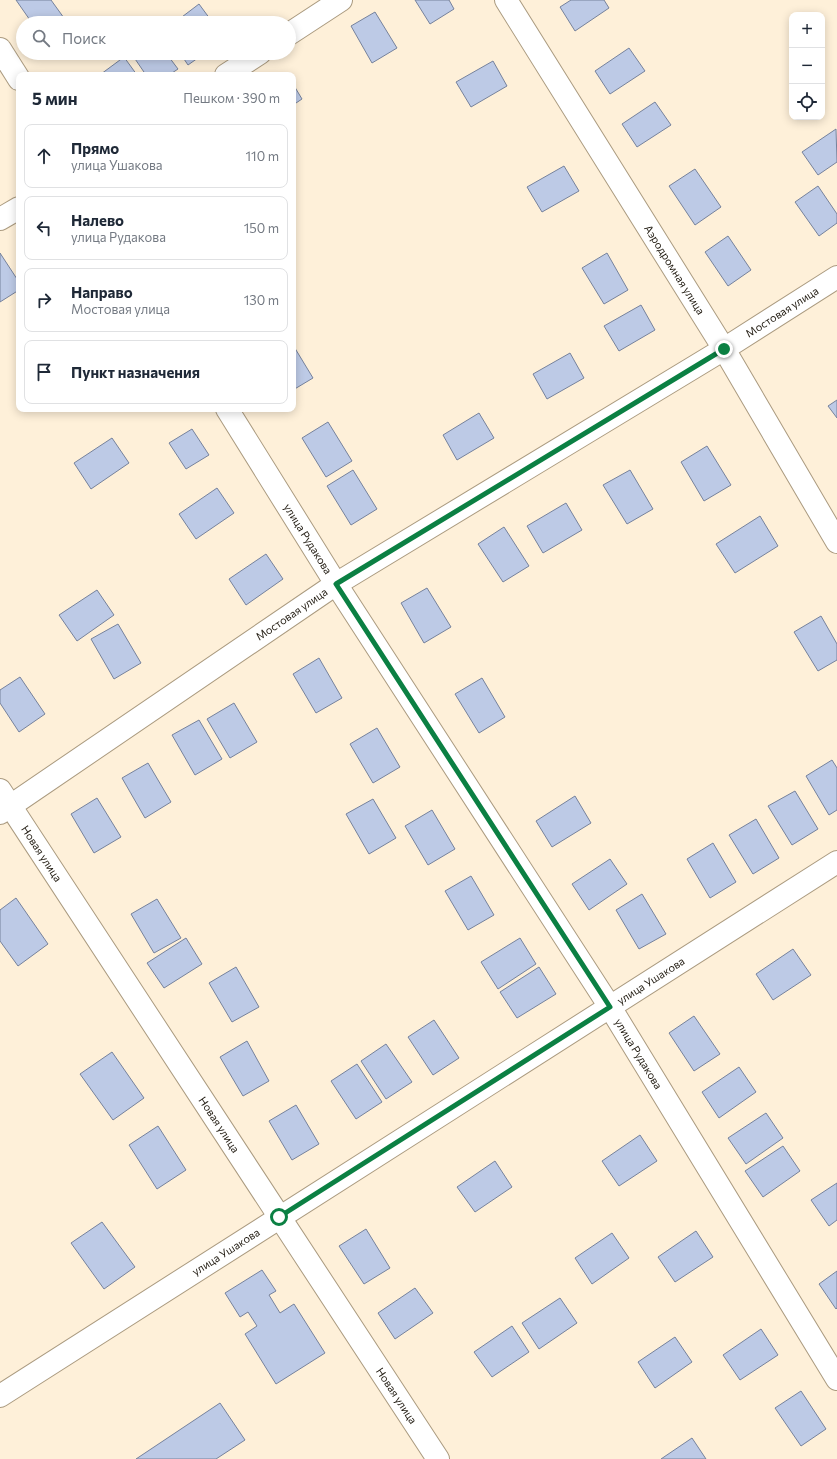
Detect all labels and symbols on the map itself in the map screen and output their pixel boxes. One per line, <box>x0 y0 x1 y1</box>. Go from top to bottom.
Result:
street label: Аэродромная улица <box>642 222 708 317</box>
street label: Мостовая улица <box>743 284 821 340</box>
route end <box>715 340 733 358</box>
street label: улица Рудакова <box>282 501 335 576</box>
street label: Мостовая улица <box>253 585 330 643</box>
street label: Новая улица <box>19 823 65 884</box>
street label: улица Ушакова <box>614 954 687 1007</box>
street label: улица Рудакова <box>612 1016 665 1091</box>
street label: Новая улица <box>196 1094 243 1155</box>
route start <box>270 1208 288 1226</box>
street label: улица Ушакова <box>189 1225 262 1278</box>
street label: Новая улица <box>374 1365 420 1426</box>

